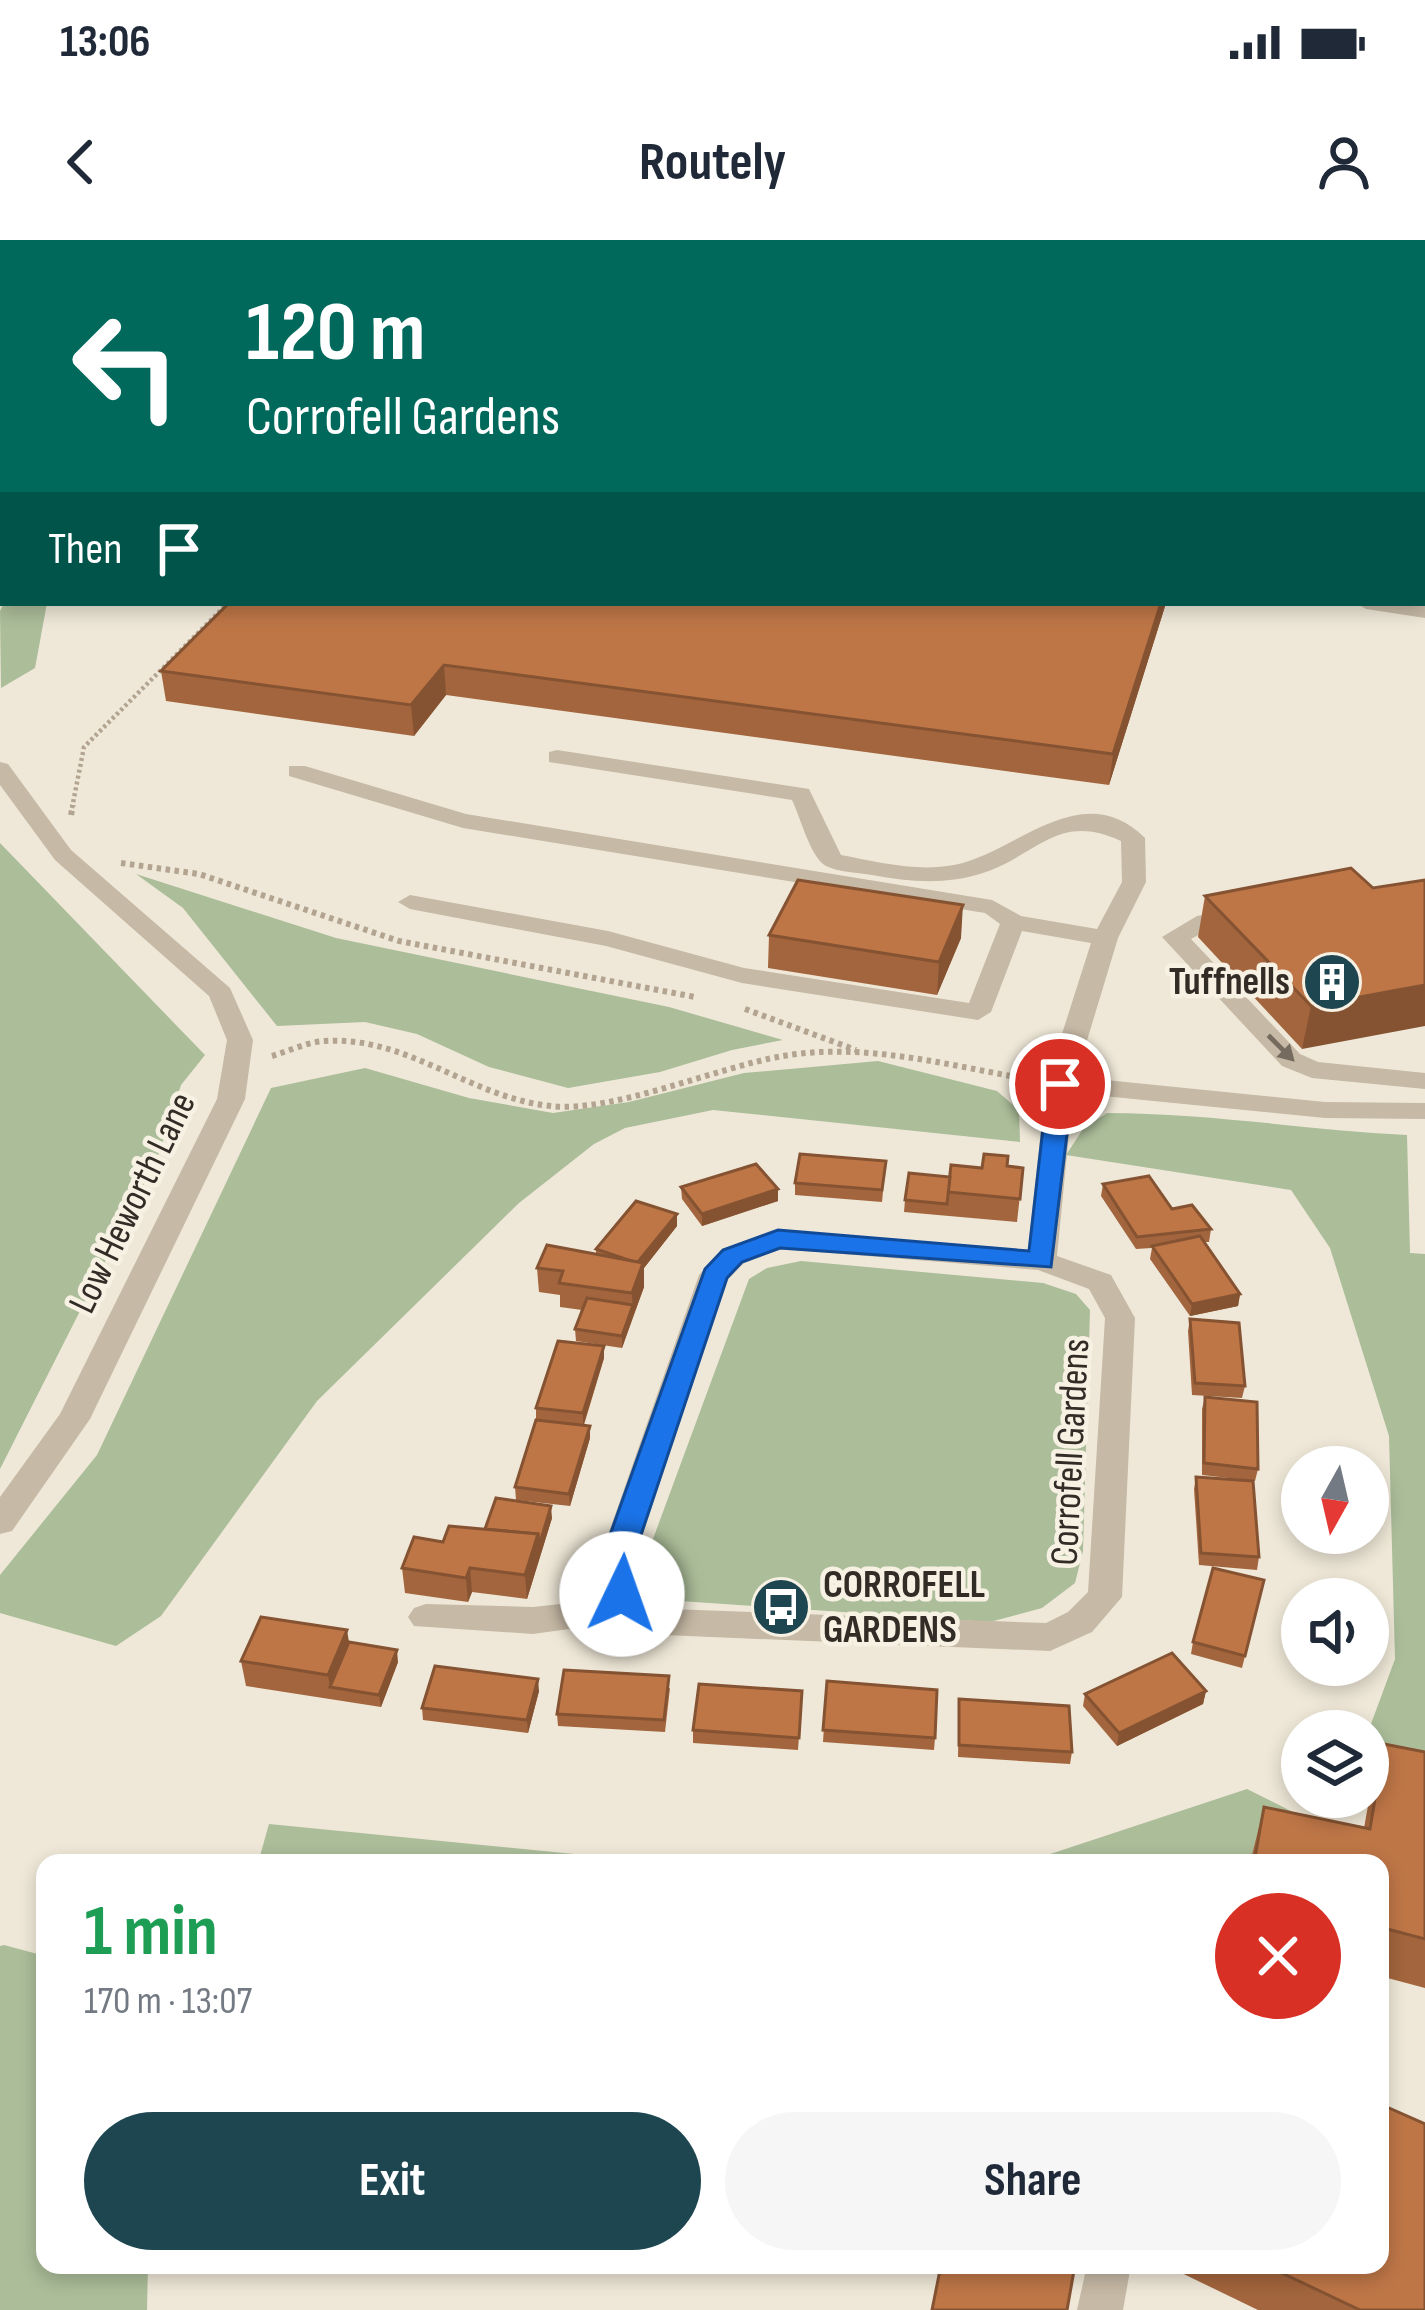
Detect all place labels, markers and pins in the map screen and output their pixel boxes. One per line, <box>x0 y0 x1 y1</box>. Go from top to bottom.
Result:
building icon: Tuffnells <box>1301 951 1363 1013</box>
place label: Tuffnells <box>1169 959 1290 1006</box>
pin <box>1009 1033 1111 1135</box>
place label: CORROFELL GARDENS <box>823 1562 985 1654</box>
bus stop icon: CORROFELL GARDENS <box>750 1576 812 1638</box>

